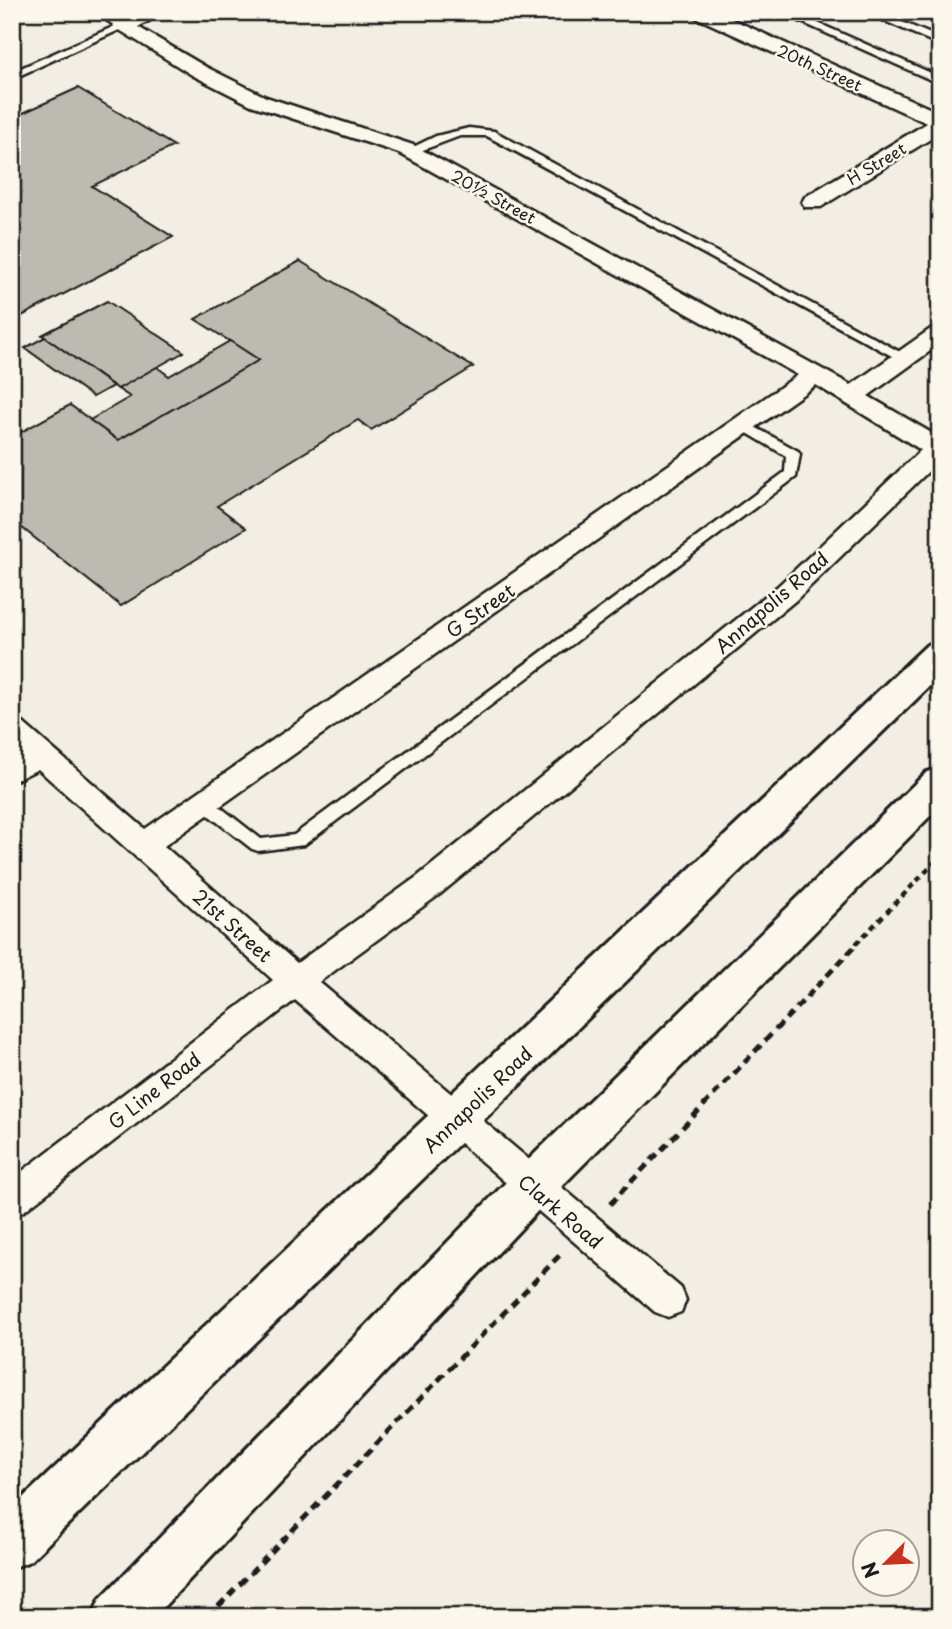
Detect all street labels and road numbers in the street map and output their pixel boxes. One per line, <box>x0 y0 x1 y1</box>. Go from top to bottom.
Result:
street label: 20th Street <box>774 38 867 97</box>
street label: H Street <box>842 136 911 190</box>
street label: 20½ Street <box>447 163 541 229</box>
street label: Annapolis Road <box>708 545 834 659</box>
street label: G Street <box>440 576 520 644</box>
street label: 21st Street <box>187 882 279 968</box>
street label: Annapolis Road <box>416 1039 538 1159</box>
street label: G Line Road <box>102 1045 206 1135</box>
street label: Clark Road <box>513 1167 609 1255</box>

